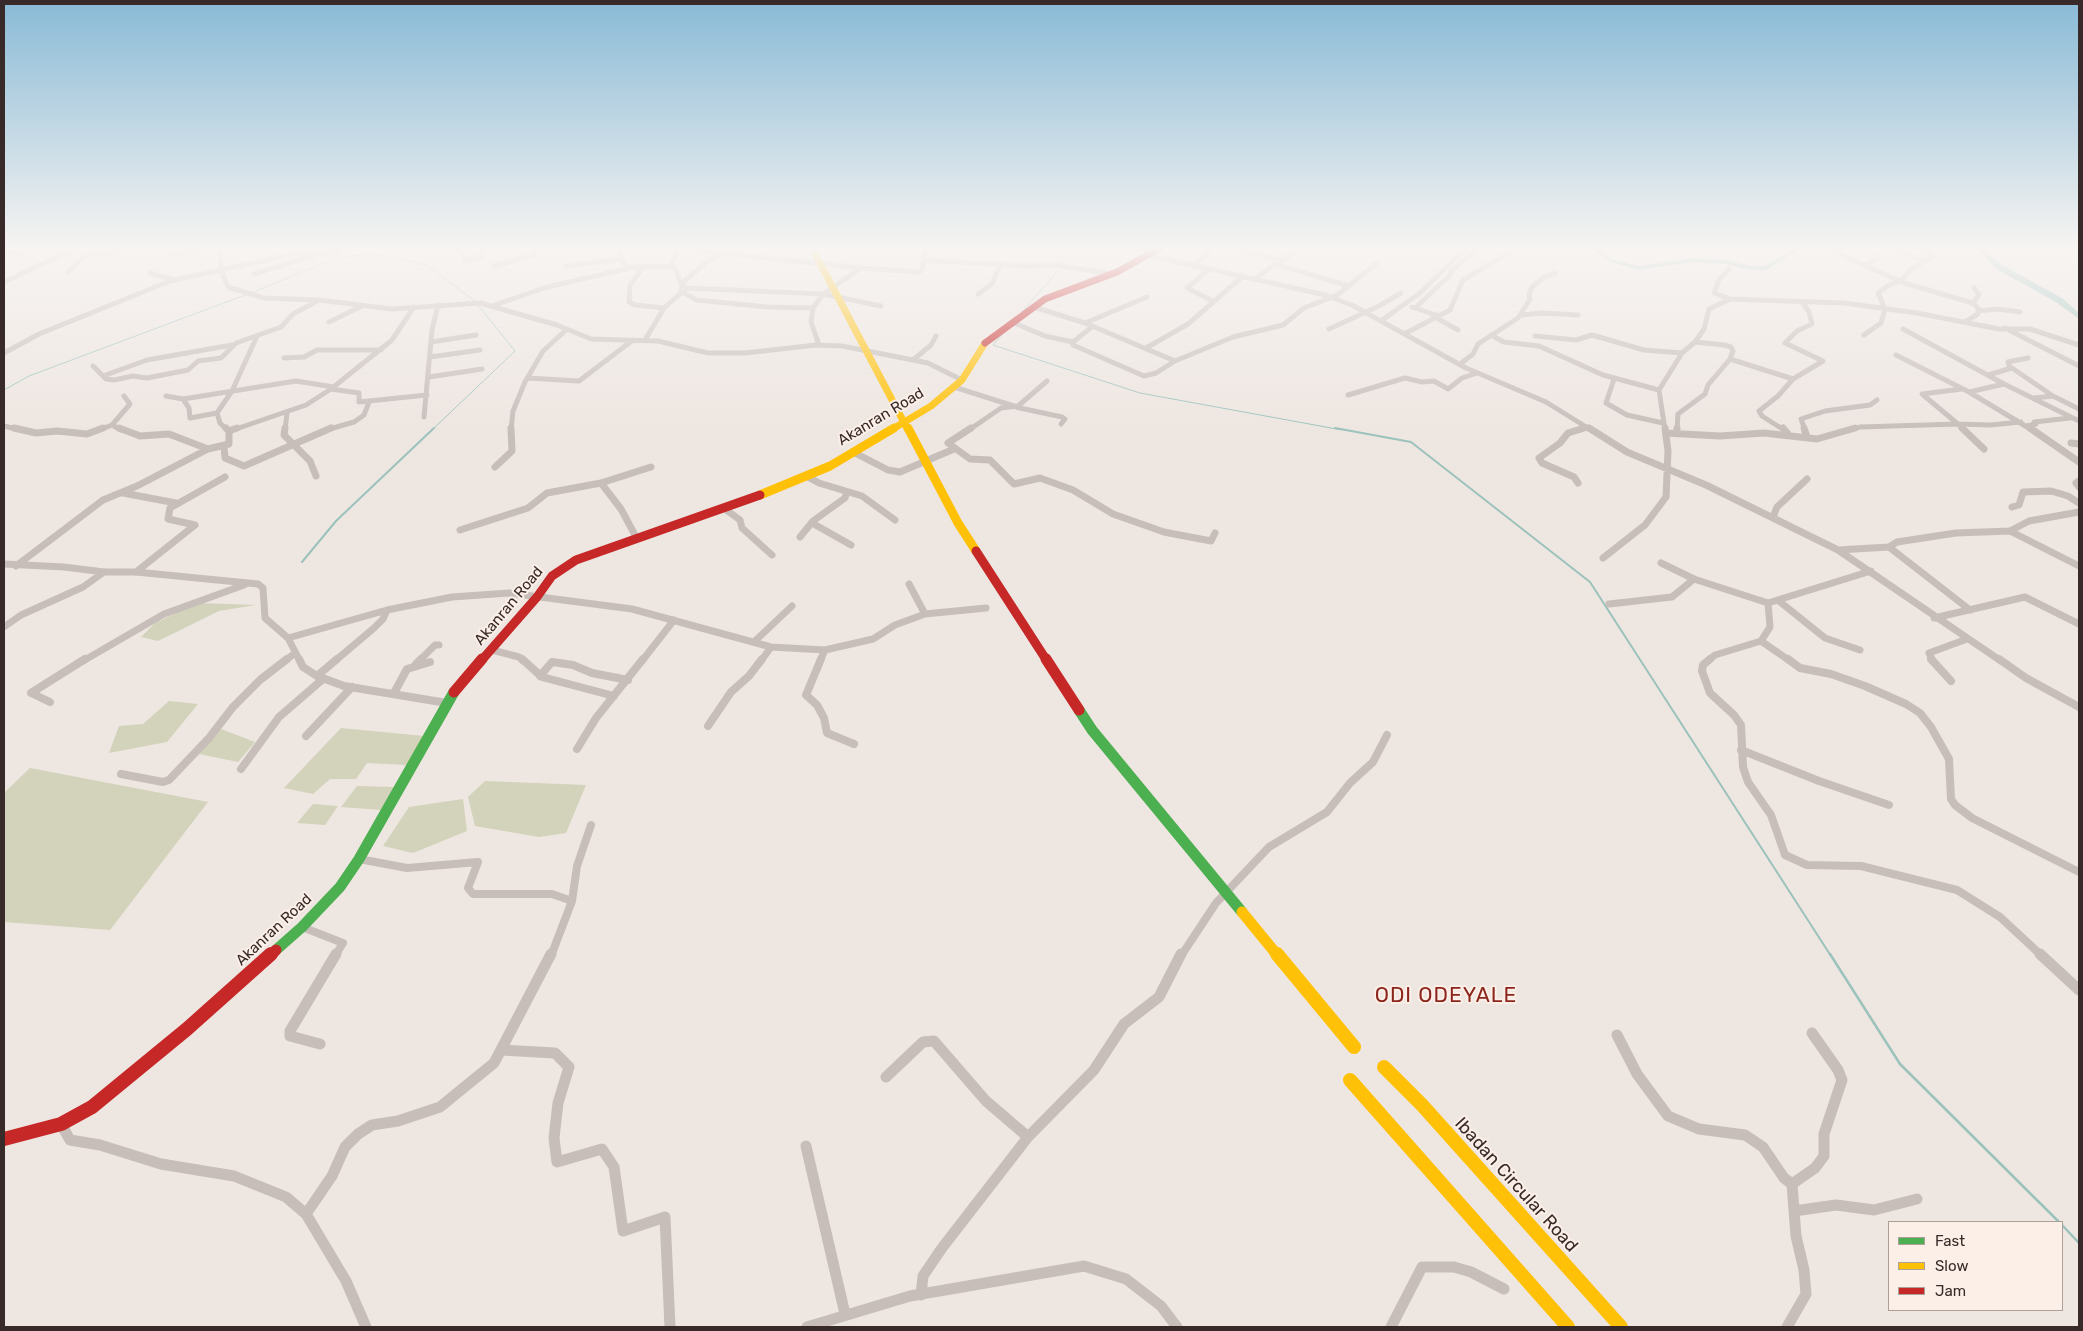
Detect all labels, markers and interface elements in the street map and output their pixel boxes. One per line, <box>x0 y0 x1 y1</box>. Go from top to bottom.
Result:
street label: Akanran Road <box>835 384 927 450</box>
street label: Akanran Road <box>471 563 547 649</box>
street label: Akanran Road <box>232 890 316 970</box>
district label: ODI ODEYALE <box>1373 983 1519 1009</box>
street label: Ibadan Circular Road <box>1450 1113 1582 1257</box>
legend <box>1888 1221 2063 1311</box>
text: Fast <box>1935 1232 1965 1250</box>
text: Slow <box>1935 1257 1968 1275</box>
text: Jam <box>1935 1282 1966 1300</box>

